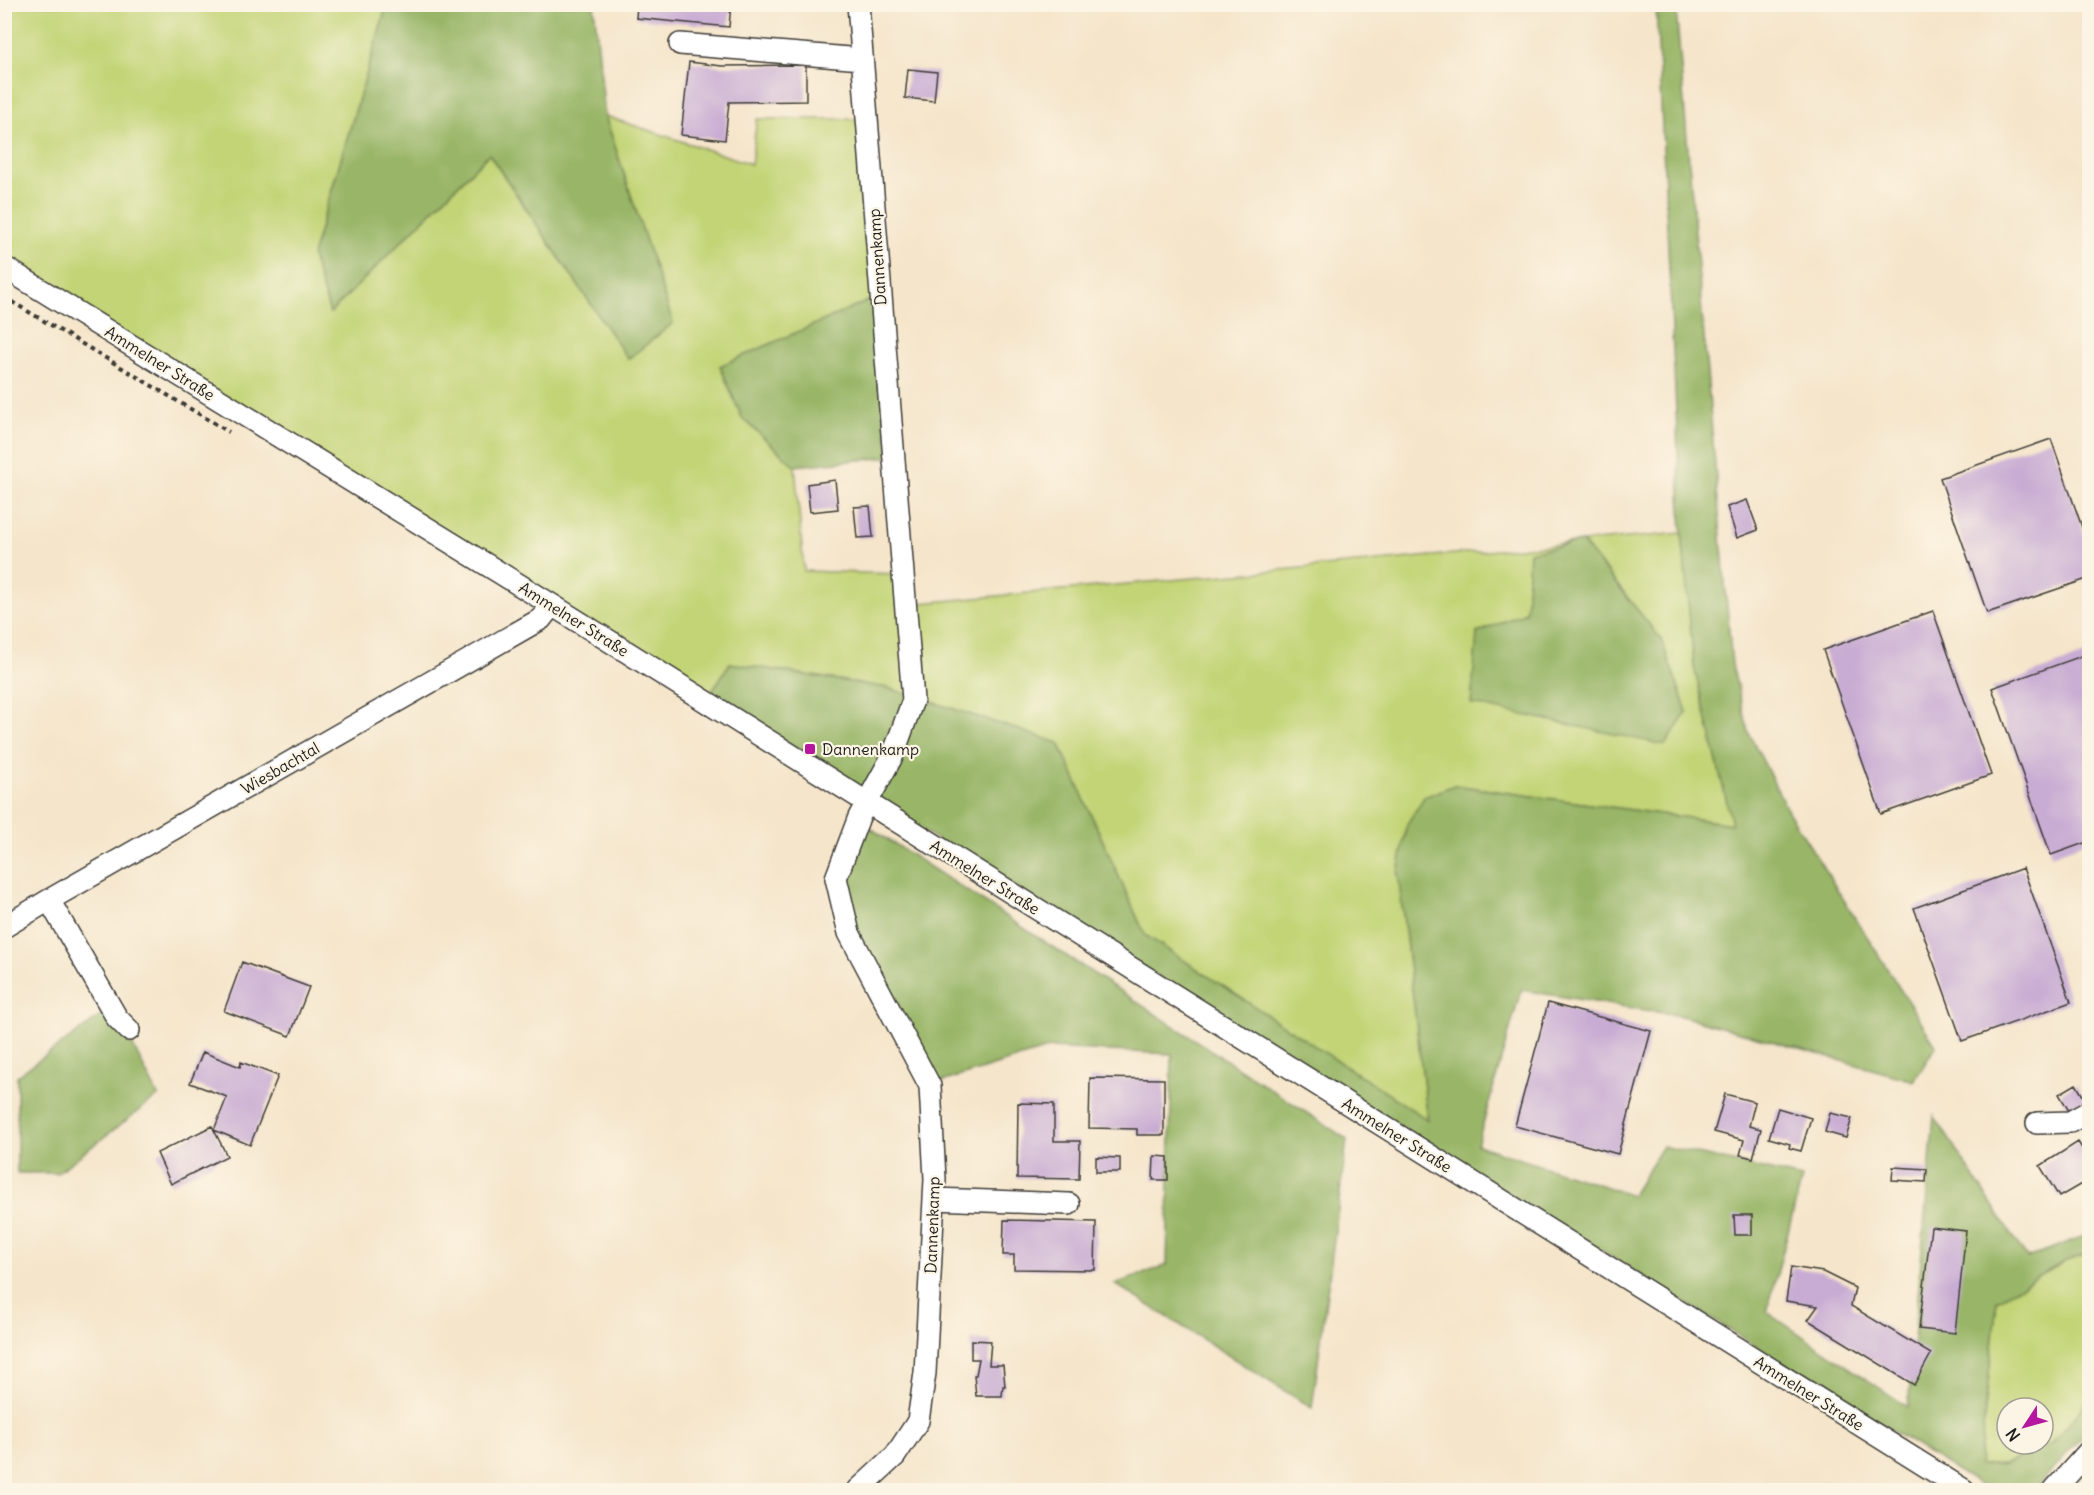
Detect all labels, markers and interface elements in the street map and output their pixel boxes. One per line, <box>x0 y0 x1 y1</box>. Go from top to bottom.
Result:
street label: Dannenkamp <box>864 208 890 306</box>
street label: Ammelner Straße <box>101 321 219 405</box>
street label: Ammelner Straße <box>515 577 633 661</box>
street label: Wiesbachtal <box>237 738 323 798</box>
place label: Dannenkamp <box>822 739 919 759</box>
marker: Dannenkamp <box>803 742 817 756</box>
street label: Ammelner Straße <box>926 835 1044 919</box>
street label: Ammelner Straße <box>1338 1093 1456 1177</box>
street label: Dannenkamp <box>920 1176 944 1274</box>
street label: Ammelner Straße <box>1750 1351 1868 1435</box>
north arrow <box>1995 1396 2055 1456</box>
text: N <box>2002 1424 2024 1445</box>

